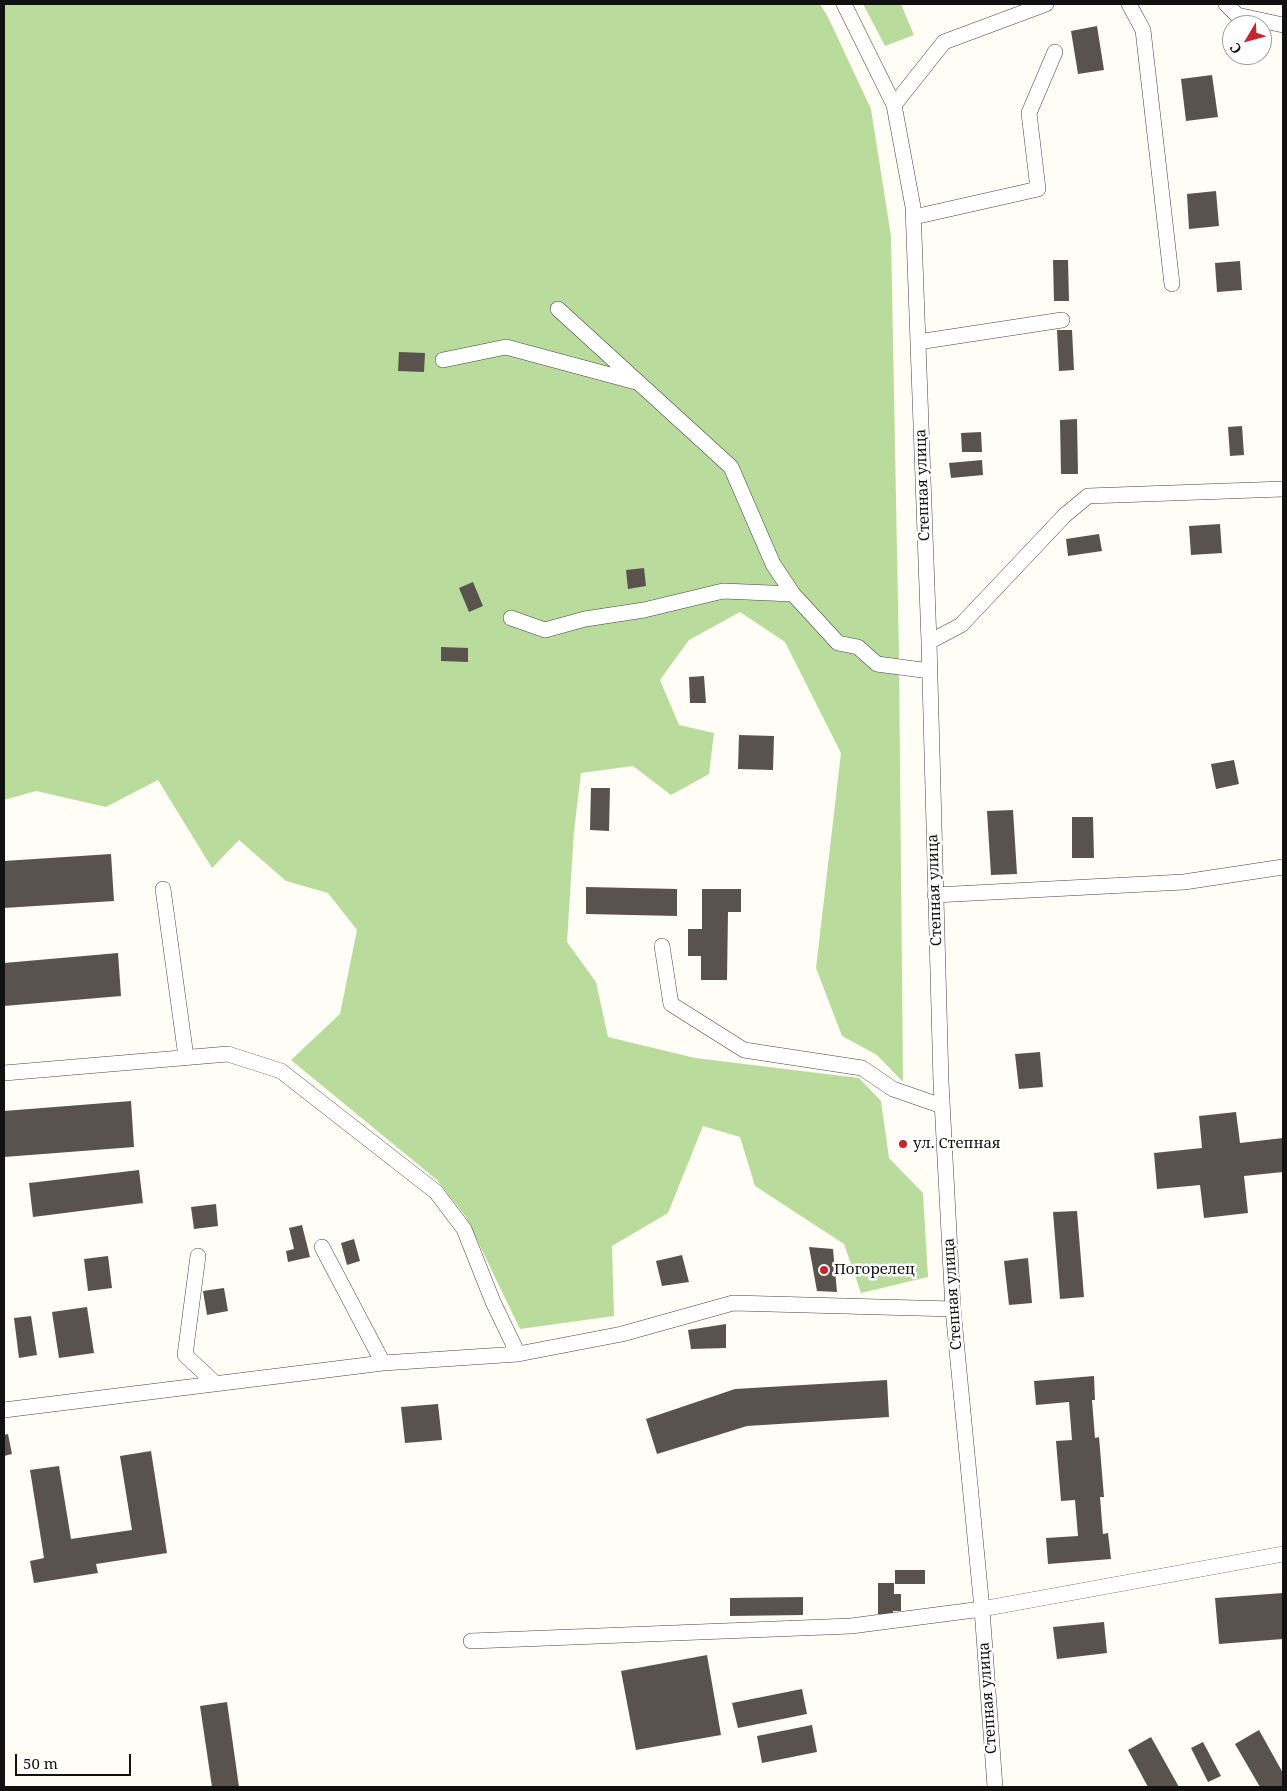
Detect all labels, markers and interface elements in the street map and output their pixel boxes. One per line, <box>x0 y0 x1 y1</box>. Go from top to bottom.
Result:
north arrow <box>1222 15 1272 65</box>
text: С <box>1225 39 1246 58</box>
street label: Степная улица <box>912 429 934 541</box>
street label: Степная улица <box>924 834 946 946</box>
place label: ул. Степная <box>913 1135 1001 1153</box>
marker: ул. Степная <box>897 1138 909 1150</box>
street label: Степная улица <box>940 1237 966 1351</box>
place label: Погорелец <box>834 1261 915 1279</box>
marker: Погорелец <box>818 1264 830 1276</box>
street label: Степная улица <box>975 1641 1001 1755</box>
scale bar <box>18 1744 134 1776</box>
text: 50 m <box>23 1753 58 1773</box>

